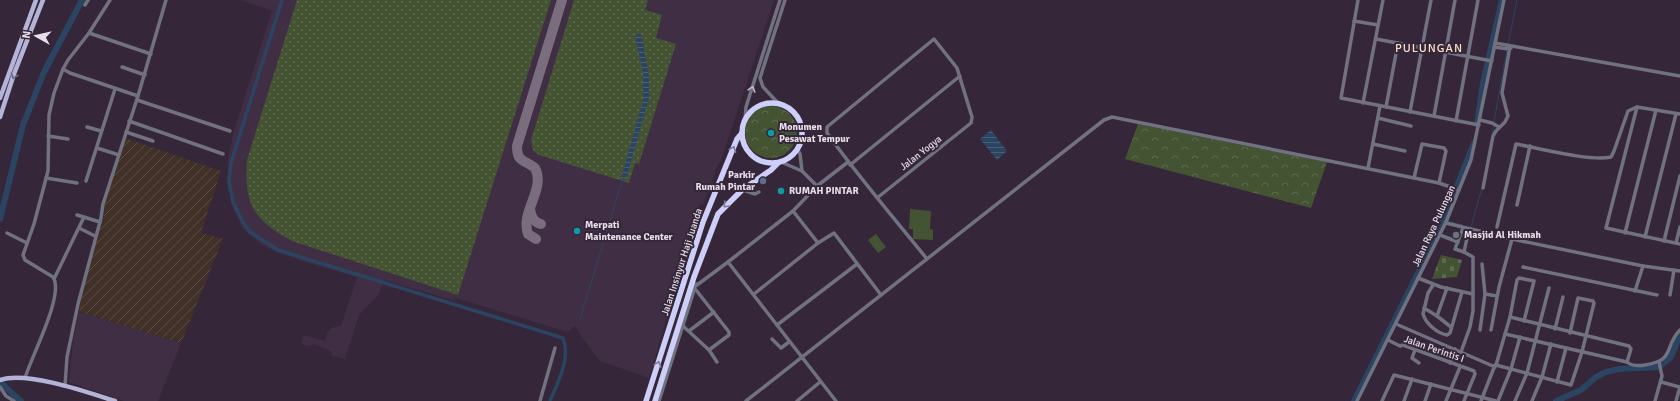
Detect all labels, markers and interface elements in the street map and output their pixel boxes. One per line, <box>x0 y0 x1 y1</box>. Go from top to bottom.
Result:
north arrow <box>16 16 56 56</box>
text: N <box>20 30 34 39</box>
district label: PULUNGAN <box>1395 41 1463 56</box>
one-way arrow <box>10 72 18 79</box>
one-way arrow <box>747 85 756 92</box>
place label: Monumen Pesawat Tempur <box>779 121 850 145</box>
marker: Monumen Pesawat Tempur <box>766 128 776 138</box>
street label: Jalan Yogya <box>898 133 944 173</box>
one-way arrow <box>729 145 737 152</box>
place label: Parkir Rumah Pintar <box>696 169 755 193</box>
marker: Parkir Rumah Pintar <box>758 176 768 186</box>
street label: Jalan Raya Pulungan <box>1410 183 1458 269</box>
place label: RUMAH PINTAR <box>789 185 859 197</box>
marker: RUMAH PINTAR <box>776 186 786 196</box>
one-way arrow <box>723 200 731 208</box>
street label: Jalan Insinyur Haji Juanda <box>659 207 705 317</box>
place label: Merpati Maintenance Center <box>585 219 673 243</box>
marker: Merpati Maintenance Center <box>572 226 582 236</box>
place label: Masjid Al Hikmah <box>1464 229 1541 241</box>
marker: Masjid Al Hikmah <box>1451 230 1461 240</box>
street label: Jalan Perintis I <box>1402 333 1466 365</box>
one-way arrow <box>653 361 662 368</box>

